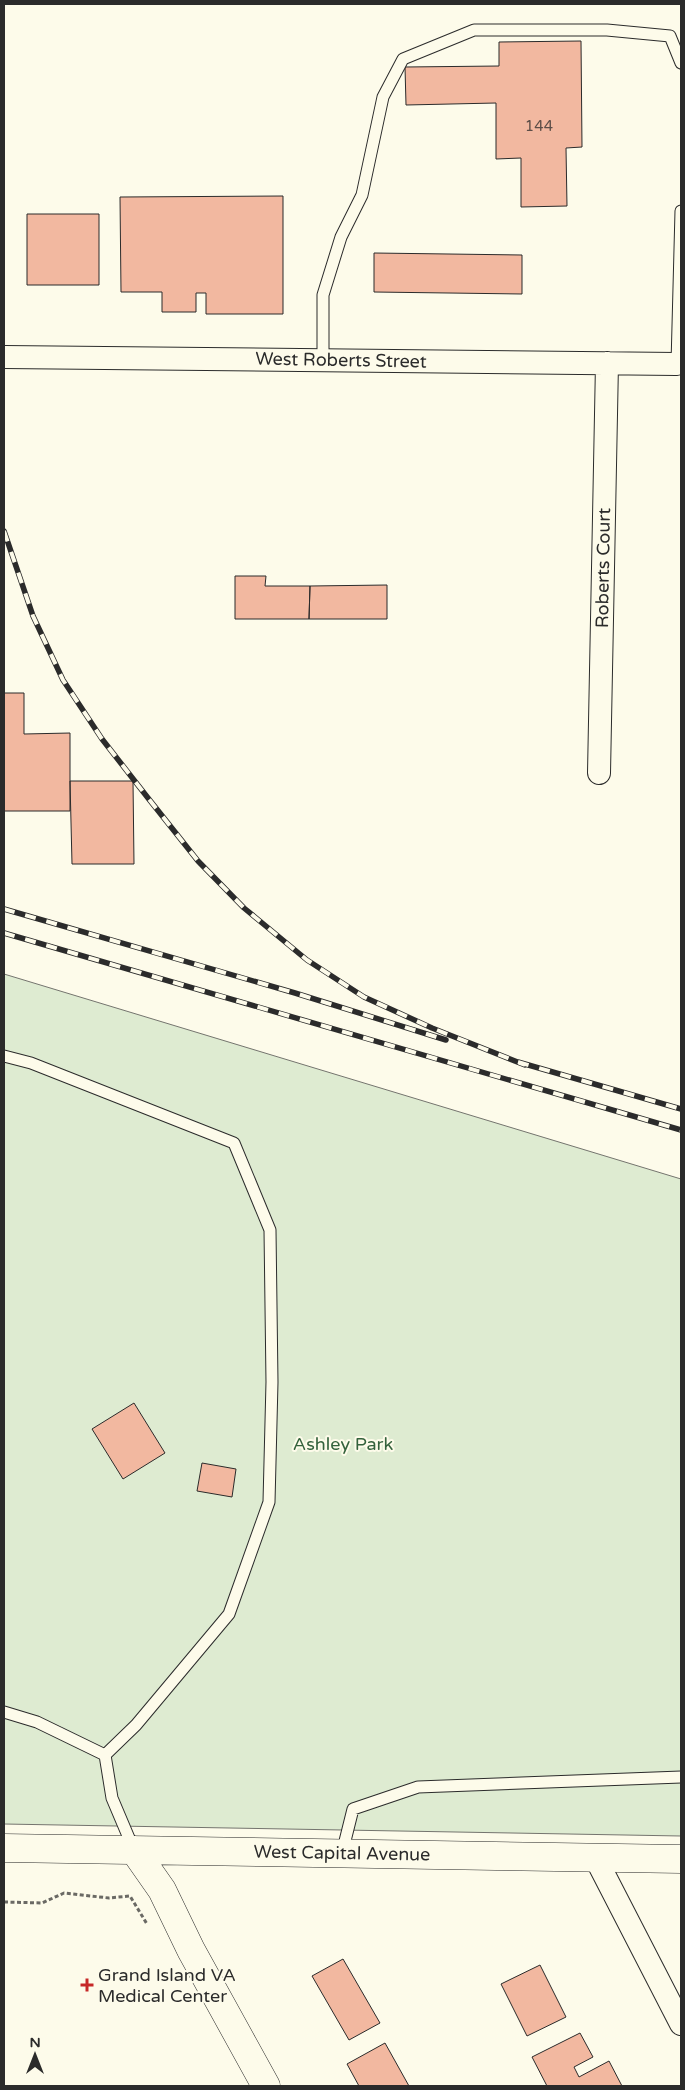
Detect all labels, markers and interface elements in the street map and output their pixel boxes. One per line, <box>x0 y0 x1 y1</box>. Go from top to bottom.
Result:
house number: 144 <box>525 117 553 135</box>
street label: West Roberts Street <box>255 348 427 372</box>
street label: Roberts Court <box>591 508 615 628</box>
park label: Ashley Park <box>293 1433 393 1455</box>
street label: West Capital Avenue <box>253 1840 431 1866</box>
place label: Grand Island VA Medical Center <box>98 1964 236 2007</box>
marker: Grand Island VA Medical Center <box>80 1978 94 1992</box>
north arrow <box>10 2030 60 2080</box>
text: N <box>29 2034 41 2051</box>

